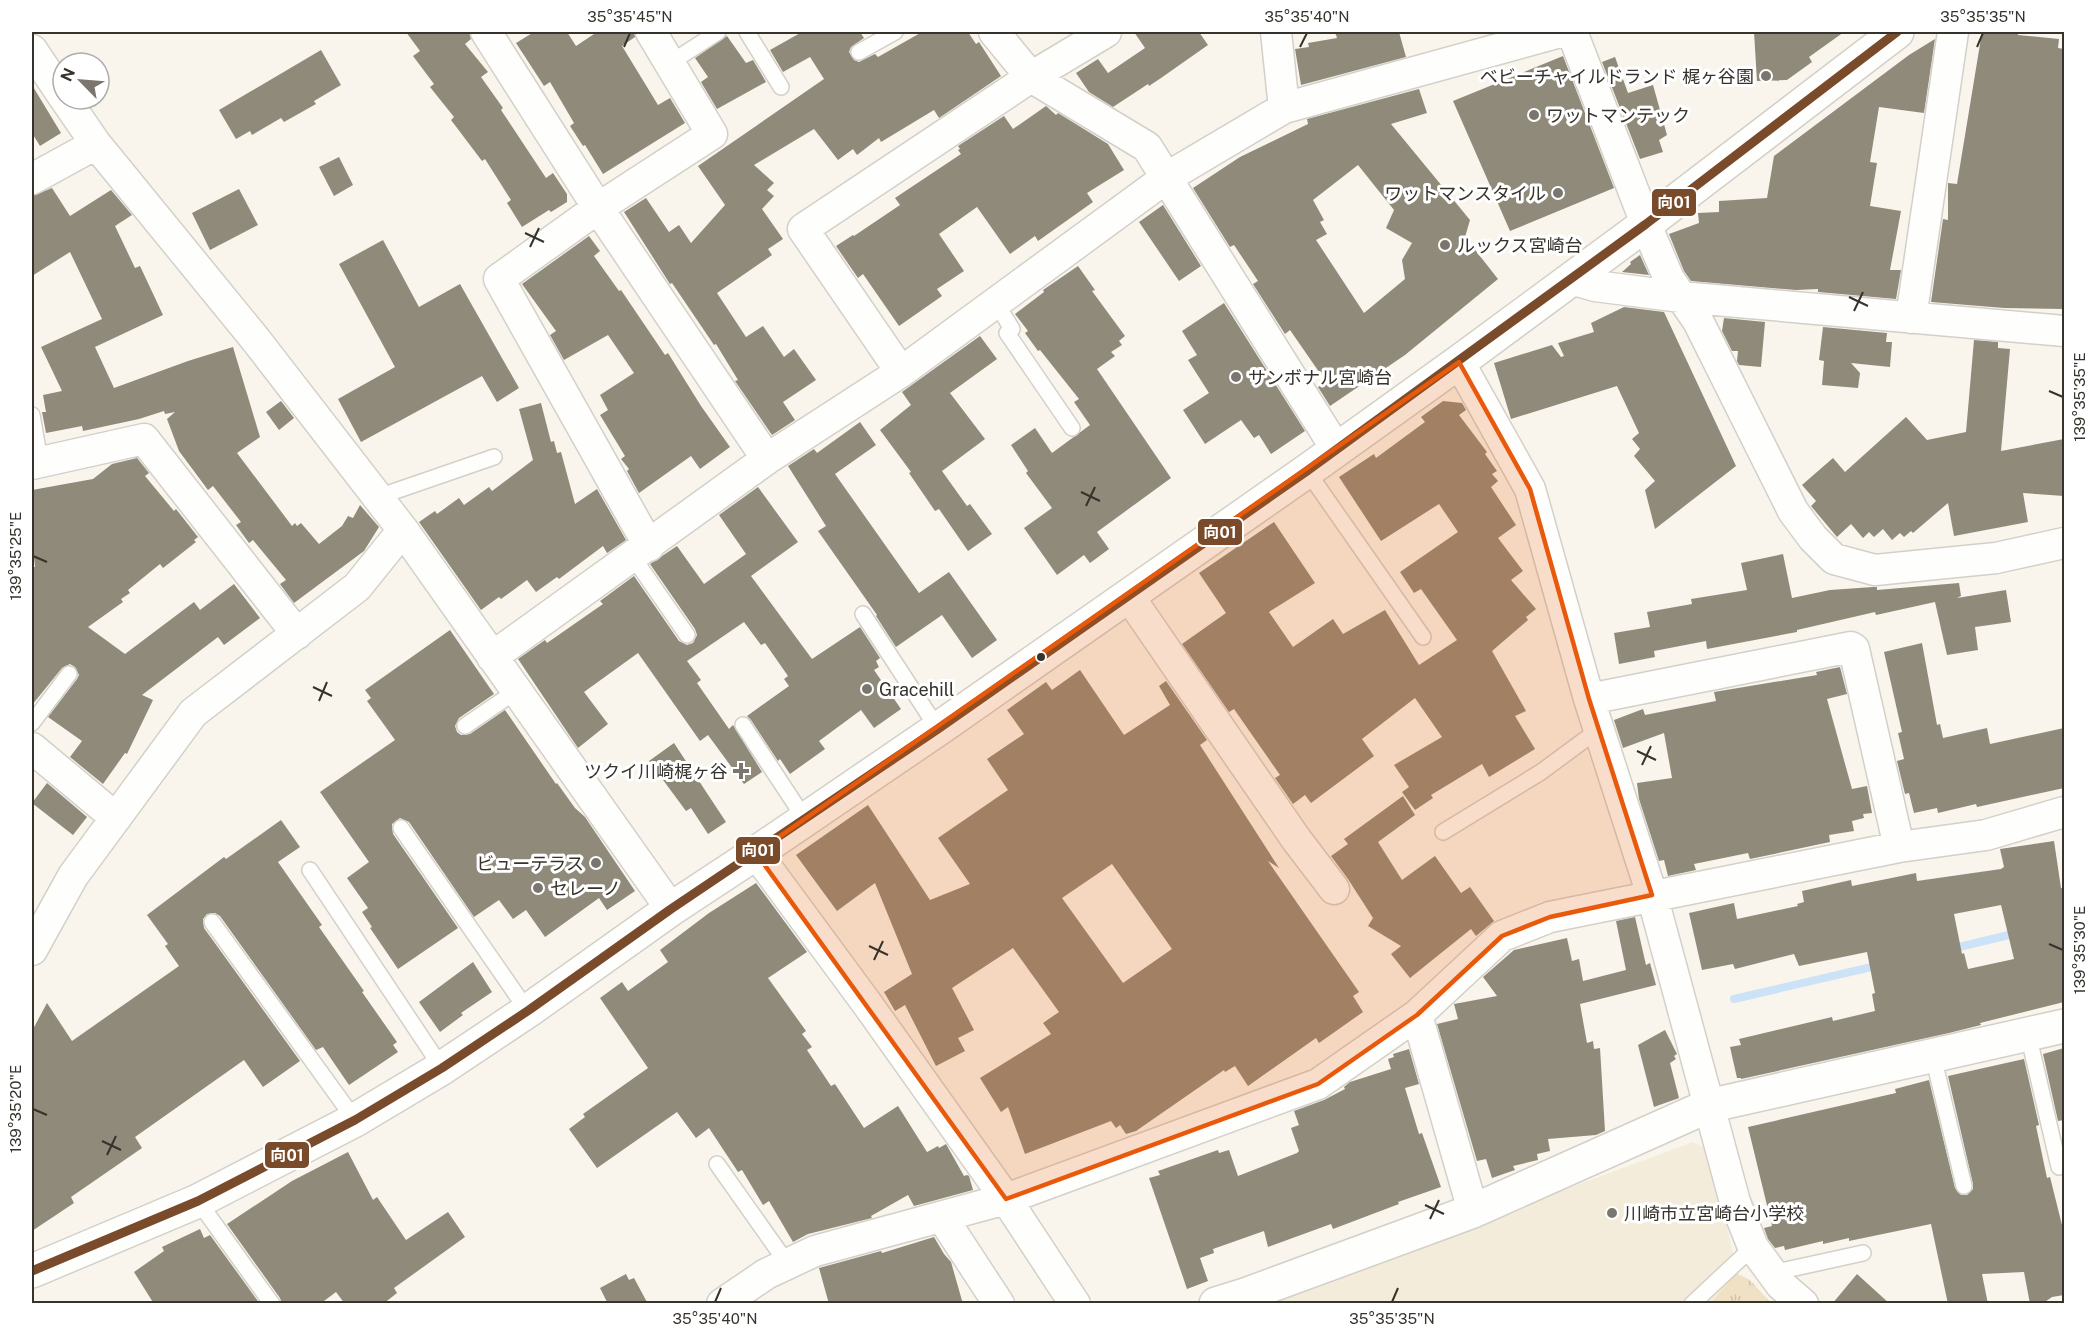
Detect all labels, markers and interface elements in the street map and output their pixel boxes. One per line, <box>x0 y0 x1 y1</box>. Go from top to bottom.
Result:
text: 35°35'45"N <box>587 8 673 25</box>
text: 35°35'40"N <box>1264 8 1350 25</box>
text: 35°35'35"N <box>1940 8 2026 25</box>
north arrow <box>51 51 111 111</box>
text: N <box>57 65 79 85</box>
place label: ベビーチャイルドランド 梶ヶ谷園 <box>1480 66 1754 87</box>
marker: ベビーチャイルドランド 梶ヶ谷園 <box>1759 69 1773 83</box>
place label: ワットマンテック <box>1546 105 1690 126</box>
marker: ワットマンテック <box>1527 108 1541 122</box>
place label: ワットマンスタイル <box>1384 183 1546 204</box>
marker: ワットマンスタイル <box>1551 186 1565 200</box>
line badge: 向01 <box>1651 188 1697 217</box>
text: 向01 <box>1657 193 1691 212</box>
place label: ルックス宮崎台 <box>1457 235 1582 256</box>
marker: ルックス宮崎台 <box>1438 238 1452 252</box>
text: 139°35'35"E <box>2071 352 2088 442</box>
place label: サンボナル宮崎台 <box>1248 367 1392 388</box>
marker: サンボナル宮崎台 <box>1229 370 1243 384</box>
text: 139°35'25"E <box>7 512 24 600</box>
line badge: 向01 <box>1197 518 1243 546</box>
text: 向01 <box>1203 523 1237 542</box>
unlabelled marker <box>1035 651 1047 663</box>
place label: Gracehill <box>879 679 954 700</box>
marker: Gracehill <box>860 682 874 696</box>
place label: ツクイ川崎梶ヶ谷 <box>584 761 728 782</box>
marker: ツクイ川崎梶ヶ谷 <box>732 762 750 780</box>
line badge: 向01 <box>735 836 781 865</box>
text: 向01 <box>741 841 775 860</box>
place label: ビューテラス <box>476 853 584 874</box>
marker: ビューテラス <box>589 856 603 870</box>
place label: セレーノ <box>550 878 621 899</box>
marker: セレーノ <box>531 881 545 895</box>
text: 139°35'30"E <box>2071 906 2088 994</box>
text: 139°35'20"E <box>7 1065 24 1153</box>
line badge: 向01 <box>264 1141 310 1169</box>
text: 向01 <box>270 1146 304 1165</box>
place label: 川崎市立宮崎台小学校 <box>1624 1203 1804 1224</box>
marker: 川崎市立宮崎台小学校 <box>1605 1206 1619 1220</box>
text: 35°35'40"N <box>672 1310 758 1327</box>
text: 35°35'35"N <box>1349 1310 1435 1327</box>

